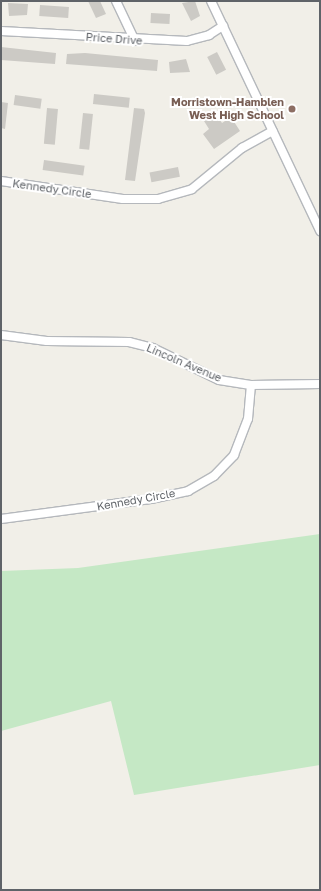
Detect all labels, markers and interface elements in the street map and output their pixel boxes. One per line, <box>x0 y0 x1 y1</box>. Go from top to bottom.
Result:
street label: Price Drive <box>85 30 143 48</box>
place label: Morristown-Hamblen West High School <box>171 96 284 122</box>
marker: Morristown-Hamblen West High School <box>287 104 297 114</box>
street label: Kennedy Circle <box>12 177 92 201</box>
street label: Lincoln Avenue <box>144 341 224 385</box>
street label: Kennedy Circle <box>96 487 176 513</box>

